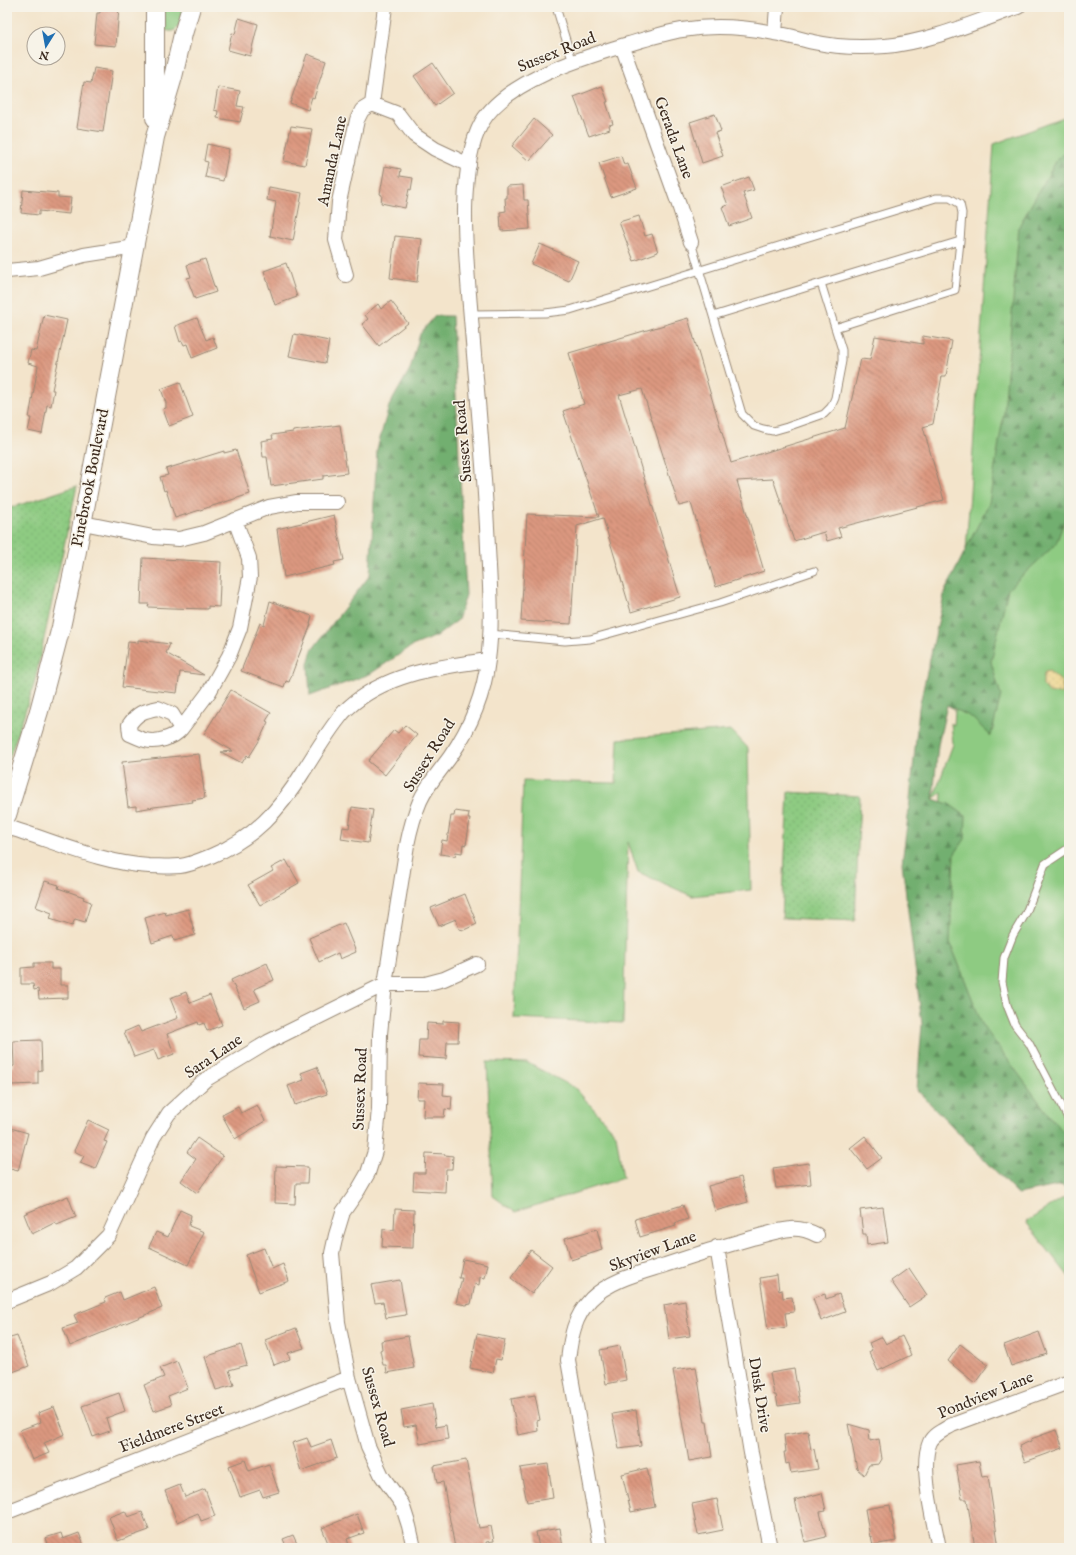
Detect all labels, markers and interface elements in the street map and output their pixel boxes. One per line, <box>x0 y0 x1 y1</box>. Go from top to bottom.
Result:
north arrow <box>26 26 66 66</box>
street label: Sussex Road <box>515 28 599 78</box>
text: N <box>38 47 51 63</box>
street label: Gerada Lane <box>649 94 697 182</box>
street label: Amanda Lane <box>313 114 352 209</box>
street label: Sussex Road <box>450 399 478 483</box>
street label: Pinebrook Boulevard <box>68 407 114 549</box>
street label: Sussex Road <box>400 715 461 796</box>
street label: Sara Lane <box>181 1030 247 1084</box>
street label: Sussex Road <box>350 1047 372 1131</box>
street label: Skyview Lane <box>607 1227 699 1277</box>
street label: Dusk Drive <box>743 1356 775 1434</box>
street label: Sussex Road <box>356 1365 398 1450</box>
street label: Pondview Lane <box>935 1368 1037 1424</box>
street label: Fieldmere Street <box>117 1400 228 1458</box>

